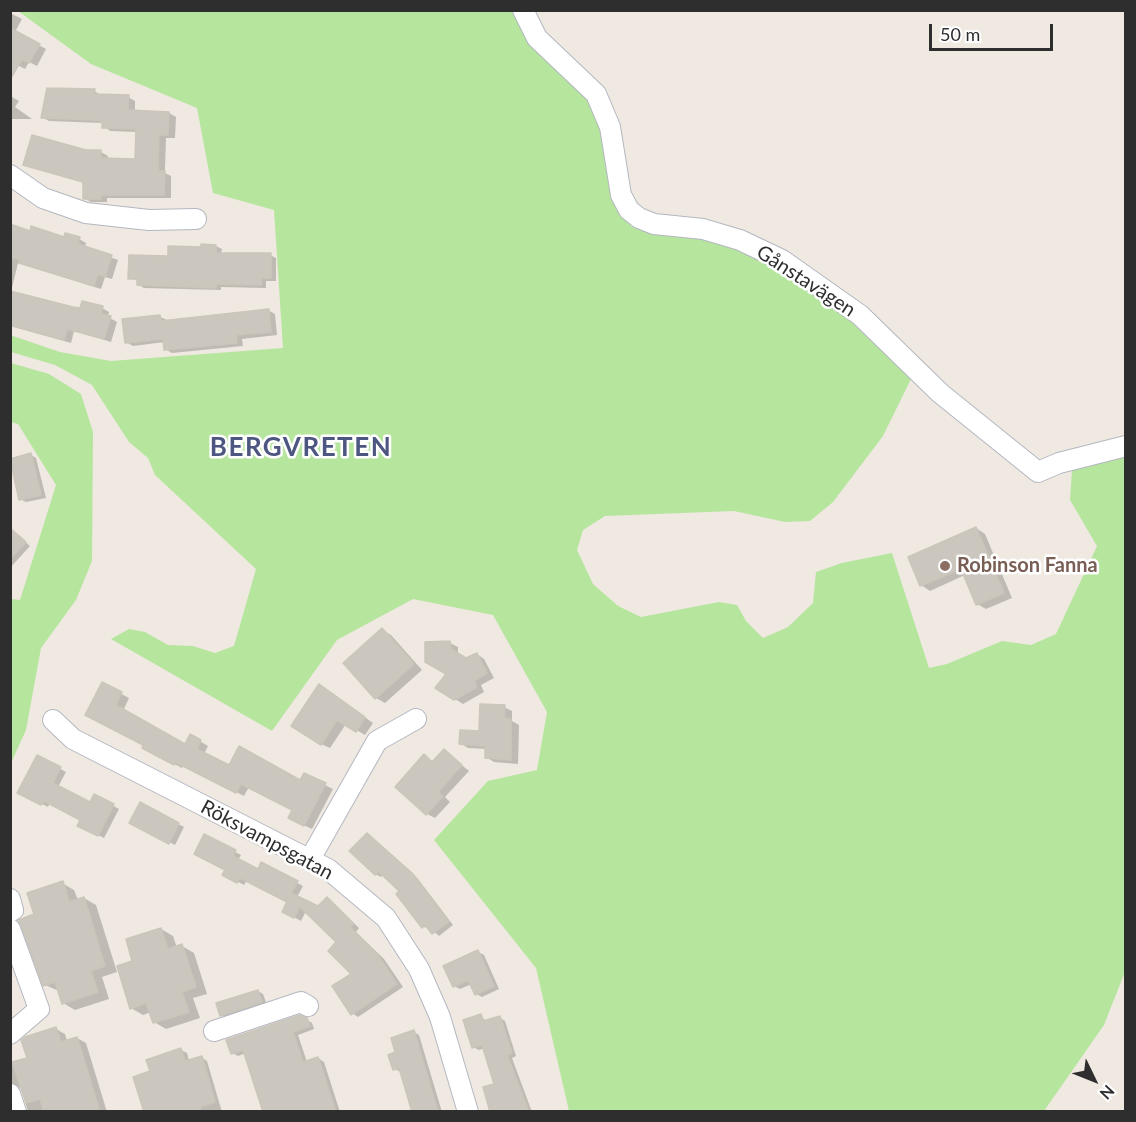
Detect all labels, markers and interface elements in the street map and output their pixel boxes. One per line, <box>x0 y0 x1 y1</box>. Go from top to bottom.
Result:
scale bar <box>932 12 1056 50</box>
text: 50 m <box>940 23 980 45</box>
street label: Gånstavägen <box>752 240 860 322</box>
district label: BERGVRETEN <box>210 432 392 464</box>
place label: Robinson Fanna <box>957 554 1098 578</box>
marker: Robinson Fanna <box>938 559 952 573</box>
street label: Röksvampsgatan <box>197 795 337 885</box>
north arrow <box>1064 1050 1124 1110</box>
text: N <box>1096 1082 1119 1104</box>

